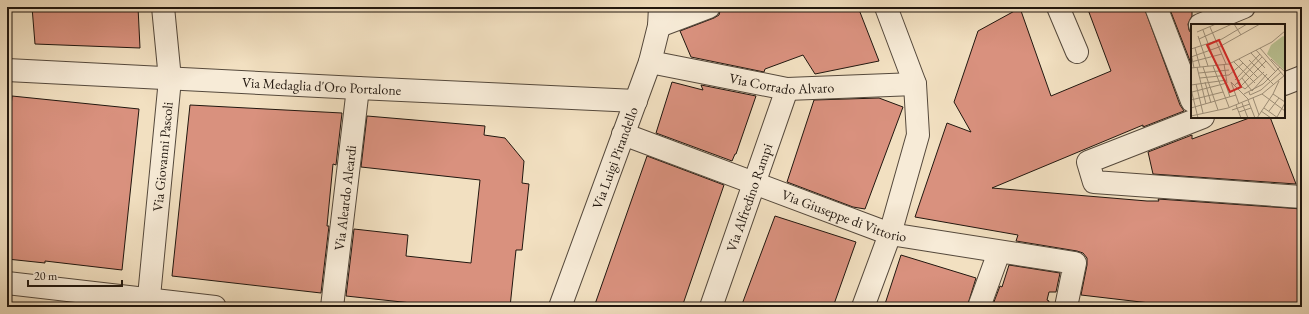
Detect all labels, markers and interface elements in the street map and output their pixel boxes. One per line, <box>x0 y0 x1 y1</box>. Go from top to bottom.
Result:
inset map <box>1191 24 1285 118</box>
street label: Via Corrado Alvaro <box>728 69 835 98</box>
street label: Via Medaglia d'Oro Portalone <box>241 73 402 99</box>
street label: Via Giovanni Pascoli <box>148 100 177 212</box>
street label: Via Luigi Pirandello <box>588 104 642 211</box>
street label: Via Alfredino Rampi <box>722 140 777 254</box>
street label: Via Aleardo Aleardi <box>330 144 360 251</box>
street label: Via Giuseppe di Vittorio <box>779 185 908 245</box>
scale bar <box>28 262 122 288</box>
text: 20 m <box>34 268 58 284</box>

